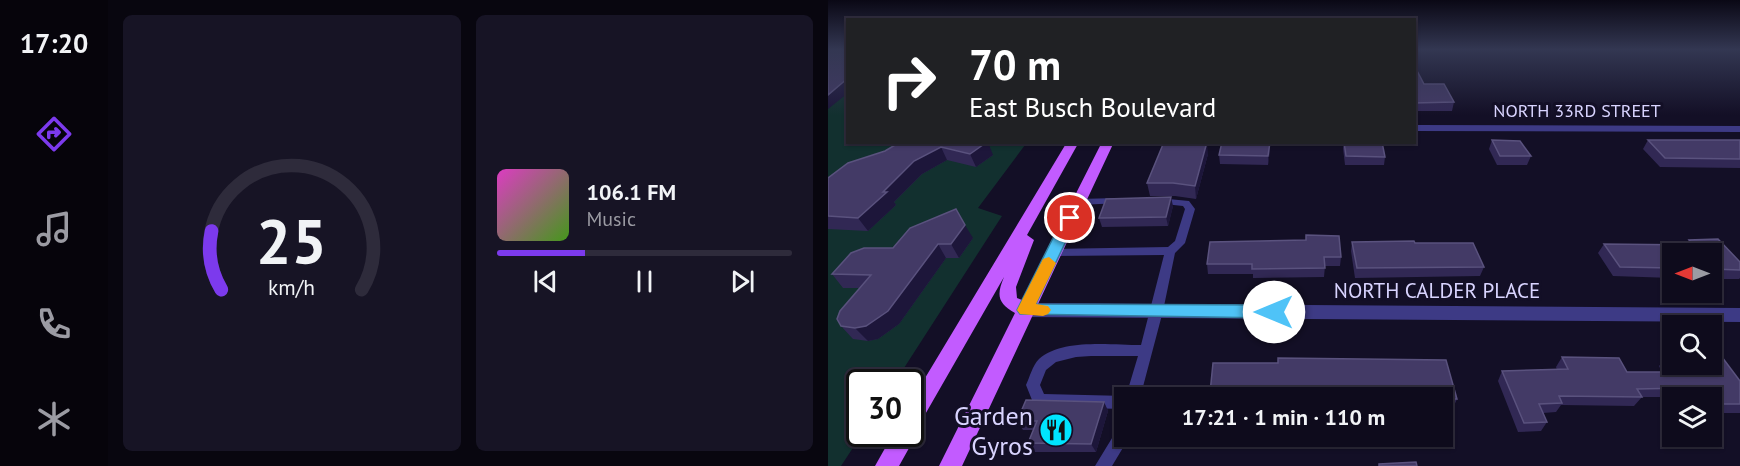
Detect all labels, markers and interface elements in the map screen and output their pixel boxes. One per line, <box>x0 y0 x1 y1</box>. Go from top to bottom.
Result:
text: 17:20 <box>20 26 88 60</box>
text: 70 m <box>969 37 1061 92</box>
icon: right <box>870 42 948 120</box>
text: East Busch Boulevard <box>969 90 1216 124</box>
street label: NORTH 33RD STREET <box>1493 99 1661 122</box>
icon: directions <box>33 113 75 155</box>
text: 106.1 FM <box>587 178 676 206</box>
pin <box>1044 192 1095 243</box>
text: 25 <box>256 200 327 281</box>
icon: arrive <box>1053 201 1086 234</box>
text: Music <box>587 206 636 232</box>
icon: music <box>33 208 75 250</box>
north arrow <box>1662 243 1722 303</box>
map controls <box>1662 243 1722 447</box>
icon: previous <box>529 265 562 298</box>
icon: pause <box>628 265 661 298</box>
icon: next <box>726 265 759 298</box>
text: km/h <box>268 273 315 301</box>
street label: NORTH CALDER PLACE <box>1334 277 1540 304</box>
position arrow <box>1242 280 1306 344</box>
icon: phone <box>33 303 75 345</box>
button: search <box>1662 315 1722 375</box>
speed limit sign: 30 <box>846 369 924 447</box>
button: layers <box>1662 387 1722 447</box>
icon: climate <box>33 398 75 440</box>
place label: Garden Gyros <box>954 399 1033 462</box>
text: 17:21 · 1 min · 110 m <box>1182 403 1385 431</box>
restaurant icon: Garden Gyros <box>1038 412 1074 448</box>

